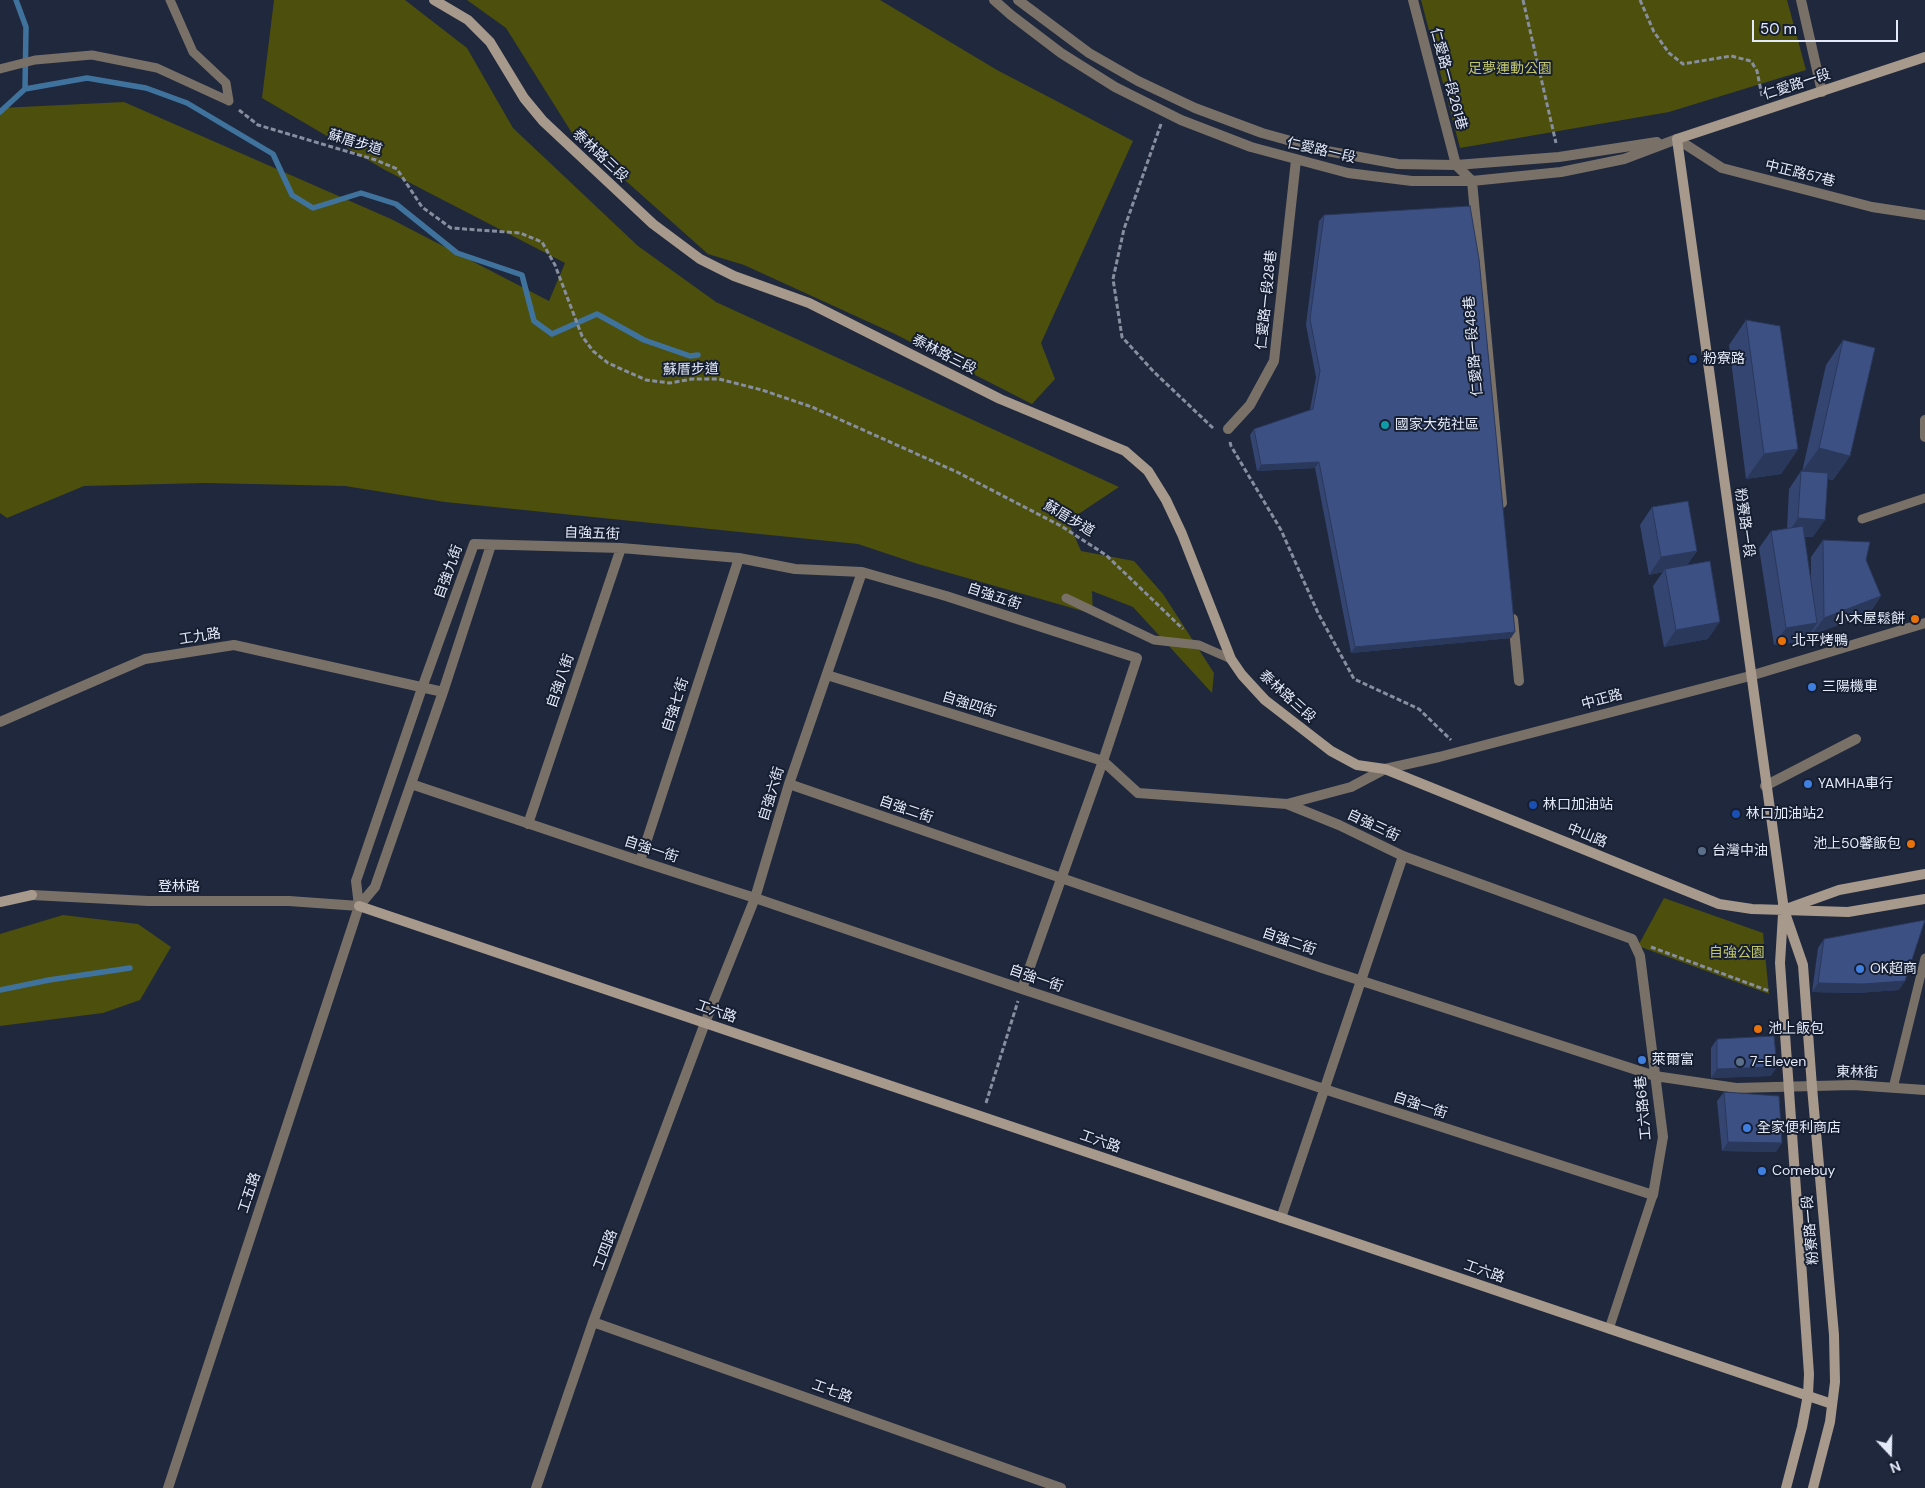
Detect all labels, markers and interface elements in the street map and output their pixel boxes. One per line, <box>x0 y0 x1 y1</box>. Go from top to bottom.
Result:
scale bar <box>1755 10 1901 42</box>
text: 50 m <box>1760 19 1797 39</box>
street label: 仁愛路一段261巷 <box>1426 26 1470 132</box>
park label: 足夢運動公園 <box>1468 61 1552 77</box>
street label: 仁愛路一段 <box>1761 66 1833 104</box>
street label: 泰林路三段 <box>569 126 631 186</box>
street label: 蘇厝步道 <box>326 127 384 159</box>
street label: 仁愛路一段 <box>1285 135 1357 167</box>
street label: 中正路57巷 <box>1763 157 1837 191</box>
street label: 仁愛路一段28巷 <box>1253 249 1281 351</box>
street label: 仁愛路一段48巷 <box>1461 295 1487 397</box>
street label: 泰林路三段 <box>909 332 979 378</box>
place label: 粉寮路 <box>1703 351 1745 367</box>
marker: 粉寮路 <box>1687 353 1699 365</box>
street label: 蘇厝步道 <box>663 361 719 379</box>
place label: 國家大苑社區 <box>1395 417 1479 433</box>
marker: 國家大苑社區 <box>1379 419 1391 431</box>
street label: 粉寮路一段 <box>1731 487 1757 559</box>
street label: 蘇厝步道 <box>1041 497 1097 541</box>
street label: 自強五街 <box>564 525 620 543</box>
street label: 自強九街 <box>432 543 466 601</box>
street label: 自強五街 <box>965 580 1023 614</box>
place label: 小木屋鬆餅 <box>1835 611 1905 627</box>
marker: 小木屋鬆餅 <box>1909 613 1921 625</box>
street label: 工九路 <box>178 625 222 649</box>
place label: 北平烤鴨 <box>1792 633 1848 649</box>
marker: 北平烤鴨 <box>1776 635 1788 647</box>
street label: 自強八街 <box>544 652 578 710</box>
street label: 泰林路三段 <box>1255 667 1319 727</box>
street label: 自強七街 <box>659 676 693 734</box>
place label: 三陽機車 <box>1822 679 1878 695</box>
marker: 三陽機車 <box>1806 681 1818 693</box>
street label: 中正路 <box>1580 686 1624 714</box>
street label: 自強四街 <box>940 689 998 721</box>
street label: 自強六街 <box>756 765 788 823</box>
place label: YAMHA車行 <box>1818 776 1893 792</box>
marker: YAMHA車行 <box>1802 778 1814 790</box>
street label: 自強二街 <box>877 793 935 827</box>
place label: 林口加油站 <box>1543 797 1613 813</box>
marker: 林口加油站 <box>1527 799 1539 811</box>
place label: 林口加油站2 <box>1746 806 1824 822</box>
street label: 自強三街 <box>1344 807 1402 845</box>
marker: 林口加油站2 <box>1730 808 1742 820</box>
street label: 中山路 <box>1564 820 1610 852</box>
street label: 自強一街 <box>622 833 680 867</box>
place label: 池上50馨飯包 <box>1813 836 1901 852</box>
marker: 池上50馨飯包 <box>1905 838 1917 850</box>
place label: 台灣中油 <box>1712 843 1768 859</box>
marker: 台灣中油 <box>1696 845 1708 857</box>
street label: 登林路 <box>158 879 200 895</box>
street label: 自強二街 <box>1260 925 1318 959</box>
park label: 自強公園 <box>1709 945 1765 961</box>
place label: OK超商 <box>1870 961 1917 977</box>
street label: 自強一街 <box>1007 962 1065 996</box>
marker: OK超商 <box>1854 963 1866 975</box>
street label: 工六路 <box>693 997 739 1027</box>
place label: 池上飯包 <box>1768 1021 1824 1037</box>
marker: 池上飯包 <box>1752 1023 1764 1035</box>
place label: 萊爾富 <box>1652 1052 1694 1068</box>
marker: 萊爾富 <box>1636 1054 1648 1066</box>
place label: 7-Eleven <box>1750 1054 1806 1070</box>
marker: 7-Eleven <box>1734 1056 1746 1068</box>
street label: 東林街 <box>1836 1064 1878 1082</box>
street label: 工六路6巷 <box>1633 1075 1655 1141</box>
street label: 自強一街 <box>1391 1089 1449 1123</box>
place label: 全家便利商店 <box>1757 1120 1841 1136</box>
marker: 全家便利商店 <box>1741 1122 1753 1134</box>
street label: 工六路 <box>1077 1127 1123 1157</box>
place label: Comebuy <box>1772 1163 1835 1179</box>
marker: Comebuy <box>1756 1165 1768 1177</box>
street label: 工五路 <box>236 1170 264 1216</box>
street label: 粉寮路一段 <box>1800 1194 1822 1266</box>
street label: 工四路 <box>591 1227 621 1273</box>
street label: 工六路 <box>1461 1257 1507 1287</box>
street label: 工七路 <box>809 1377 855 1407</box>
north arrow <box>1865 1428 1915 1478</box>
text: N <box>1887 1457 1903 1477</box>

